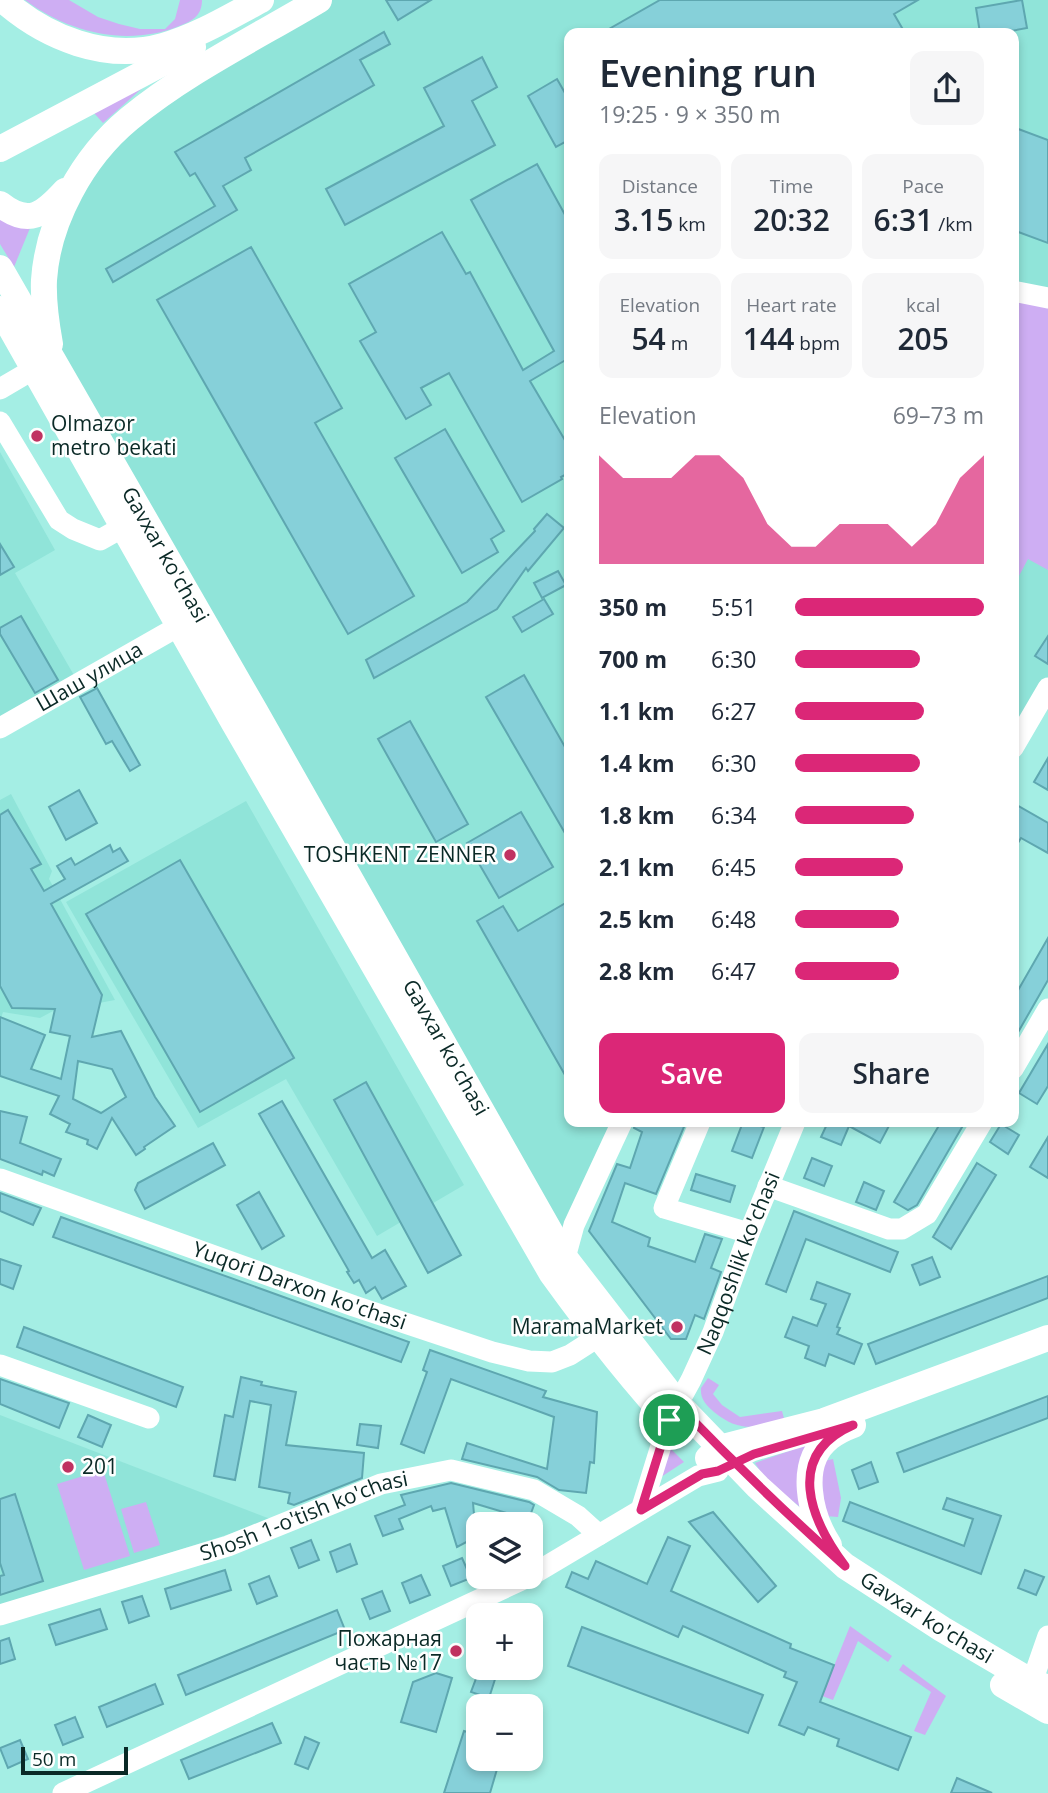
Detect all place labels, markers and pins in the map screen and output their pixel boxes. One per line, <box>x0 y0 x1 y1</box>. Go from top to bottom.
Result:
place label: Olmazor metro bekati <box>51 409 177 461</box>
marker: Olmazor metro bekati <box>29 428 45 444</box>
place label: TOSHKENT ZENNER <box>304 840 496 868</box>
marker: TOSHKENT ZENNER <box>502 847 518 863</box>
place label: MaramaMarket <box>512 1312 663 1340</box>
marker: MaramaMarket <box>669 1319 685 1335</box>
pin <box>639 1390 699 1450</box>
place label: 201 <box>82 1452 118 1480</box>
marker: 201 <box>60 1459 76 1475</box>
place label: Пожарная часть №17 <box>334 1624 442 1676</box>
marker: Пожарная часть №17 <box>448 1643 464 1659</box>

